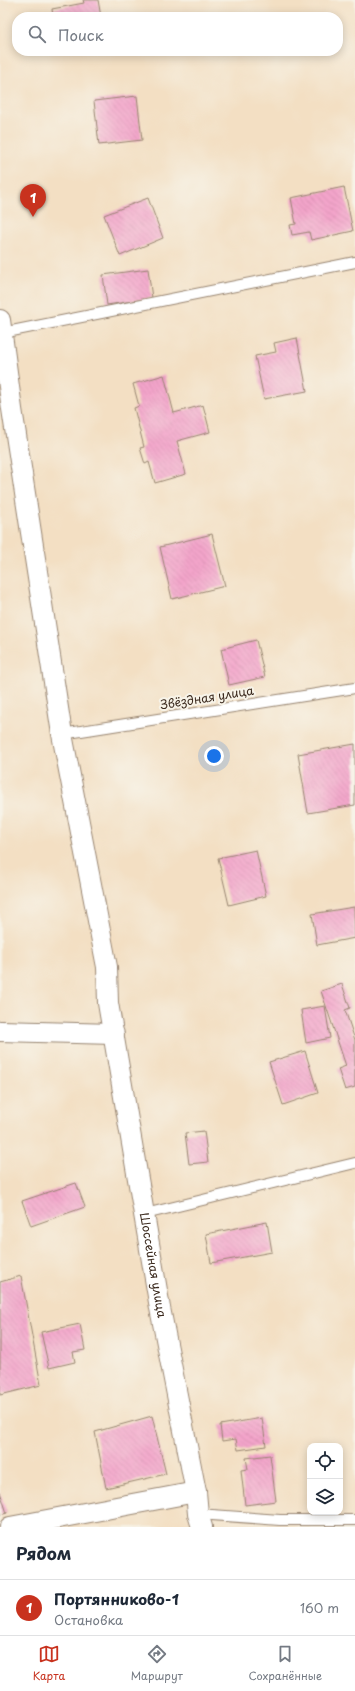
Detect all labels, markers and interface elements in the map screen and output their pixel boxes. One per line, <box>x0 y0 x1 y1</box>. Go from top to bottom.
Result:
search box <box>12 12 343 56</box>
icon: search <box>26 23 48 45</box>
text: Поиск <box>58 23 104 46</box>
pin: 1 <box>20 184 46 217</box>
street label: Звёздная улица <box>159 681 255 713</box>
your location <box>204 746 224 766</box>
street label: Шоссейная улица <box>136 1211 172 1320</box>
map controls <box>307 1443 343 1515</box>
button: locate <box>307 1443 343 1479</box>
button: layers <box>307 1479 343 1515</box>
text: Рядом <box>16 1540 71 1566</box>
text: Портянниково-1 <box>54 1587 179 1610</box>
text: 1 <box>26 1598 32 1617</box>
text: 160 m <box>300 1598 339 1617</box>
text: Остановка <box>54 1610 123 1629</box>
tab: Карта <box>33 1643 65 1684</box>
tab: Маршрут <box>131 1643 183 1684</box>
tab: Сохранённые <box>249 1643 322 1684</box>

